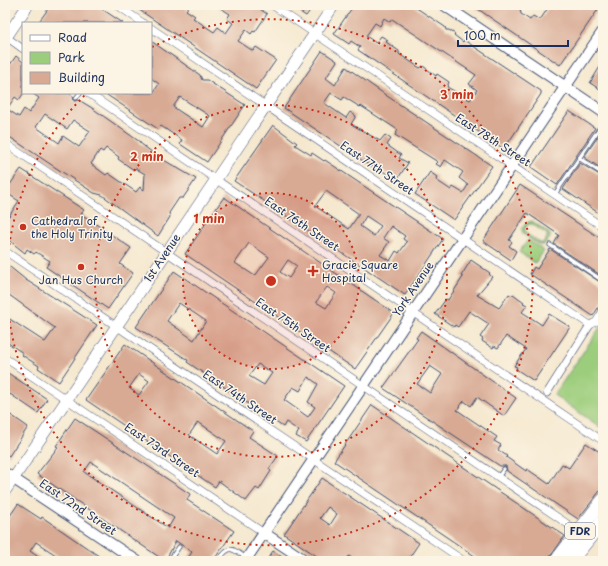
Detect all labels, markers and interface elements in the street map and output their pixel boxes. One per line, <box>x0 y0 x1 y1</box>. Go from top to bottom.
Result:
legend <box>22 22 152 94</box>
scale bar <box>458 22 568 48</box>
text: 100 m <box>464 26 501 44</box>
text: Road <box>58 28 87 46</box>
text: Park <box>58 48 85 66</box>
text: Building <box>58 68 105 86</box>
text: 3 min <box>440 85 474 103</box>
street label: East 78th Street <box>452 109 535 171</box>
street label: East 77th Street <box>337 137 418 199</box>
text: 2 min <box>130 147 164 165</box>
street label: East 76th Street <box>262 192 343 255</box>
text: 1 min <box>193 209 225 227</box>
place label: Cathedral of the Holy Trinity <box>31 212 113 242</box>
marker: Cathedral of the Holy Trinity <box>18 222 28 232</box>
street label: 1st Avenue <box>139 230 184 285</box>
place label: Gracie Square Hospital <box>322 256 398 286</box>
street label: York Avenue <box>388 258 437 320</box>
marker: Jan Hus Church <box>76 262 86 272</box>
marker: Gracie Square Hospital <box>307 265 319 277</box>
place label: Jan Hus Church <box>39 271 123 288</box>
centre of rings <box>264 274 278 288</box>
street label: East 75th Street <box>252 293 335 356</box>
street label: East 74th Street <box>200 365 281 428</box>
street label: East 73rd Street <box>121 418 204 481</box>
street label: East 72nd Street <box>36 474 121 539</box>
road number: FDR <box>565 523 595 539</box>

